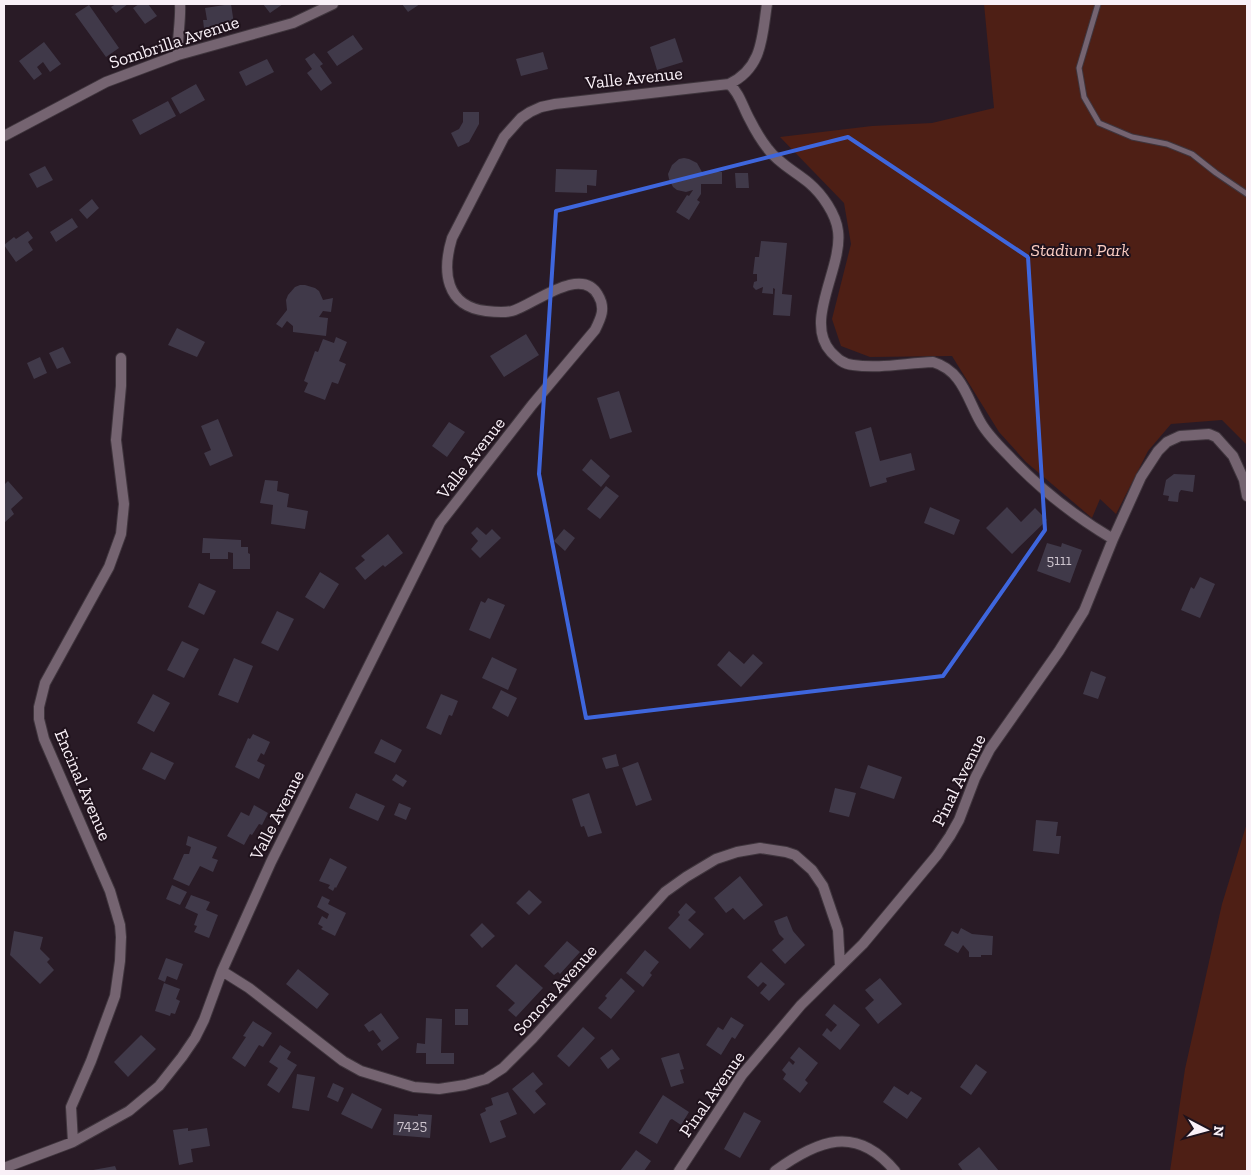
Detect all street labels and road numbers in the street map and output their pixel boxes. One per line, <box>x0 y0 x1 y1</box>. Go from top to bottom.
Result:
street label: Sombrilla Avenue <box>106 11 242 73</box>
street label: Valle Avenue <box>583 62 684 94</box>
street label: Valle Avenue <box>432 413 510 504</box>
street label: Encinal Avenue <box>50 726 116 844</box>
street label: Pinal Avenue <box>927 730 991 830</box>
street label: Valle Avenue <box>245 766 309 864</box>
street label: Sonora Avenue <box>508 940 602 1040</box>
street label: Pinal Avenue <box>674 1047 750 1141</box>

